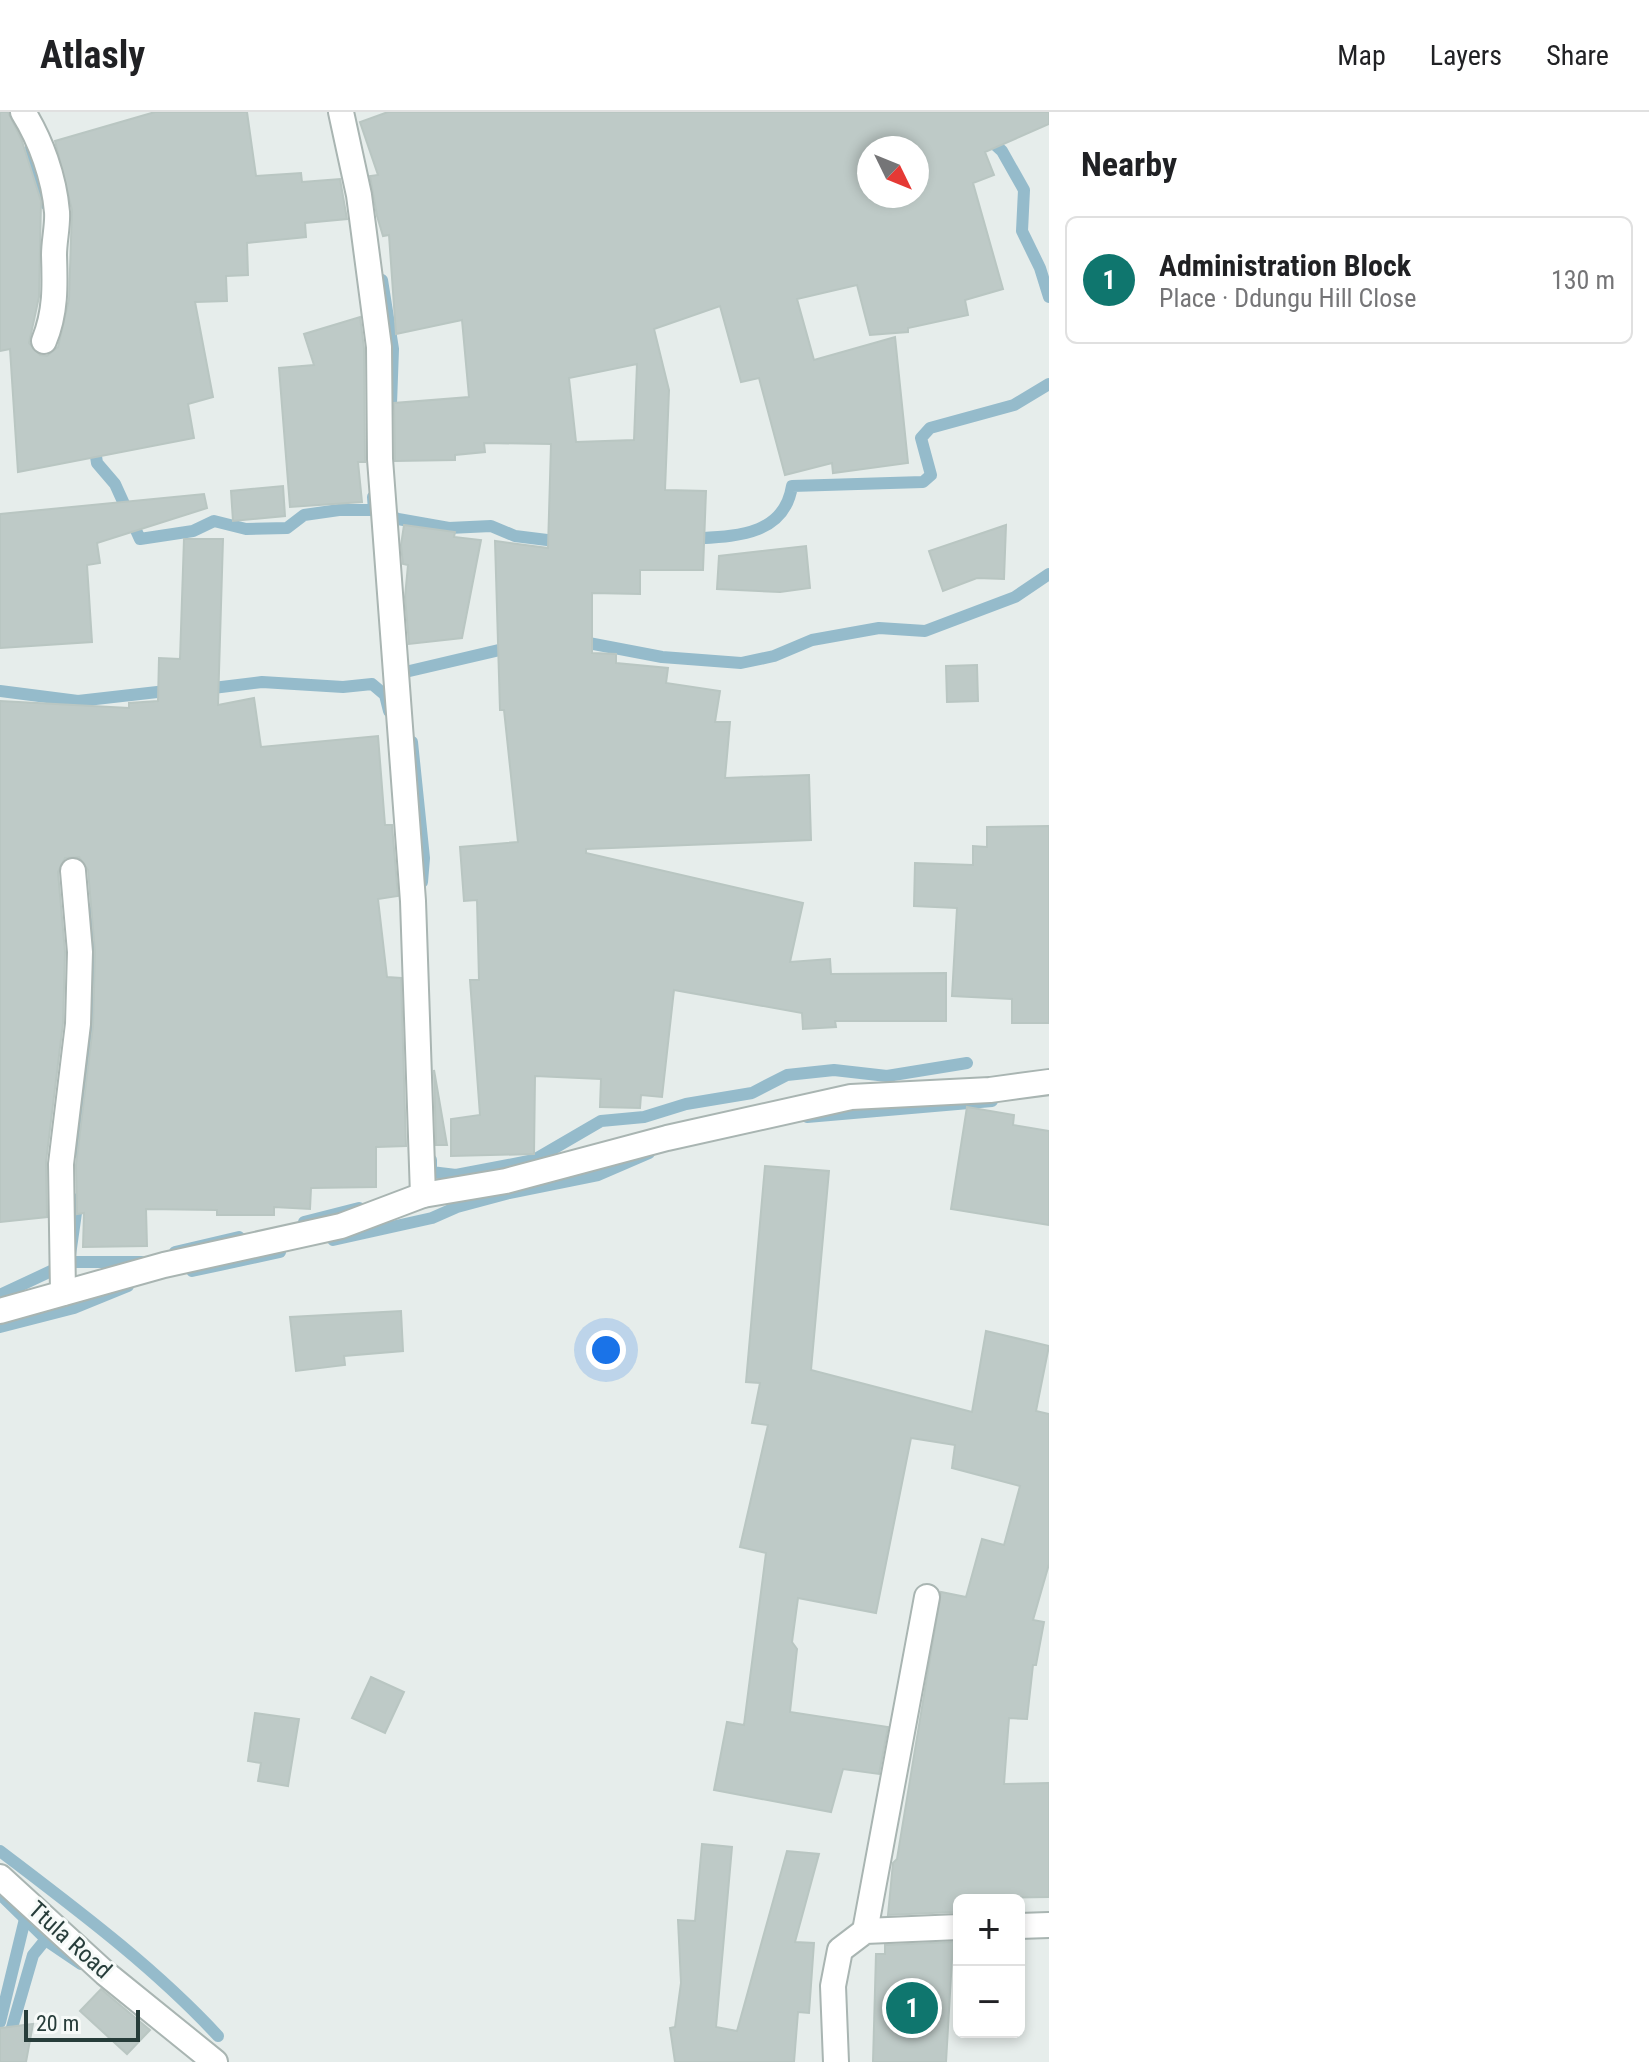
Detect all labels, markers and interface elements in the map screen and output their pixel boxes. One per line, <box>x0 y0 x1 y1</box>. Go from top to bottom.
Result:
text: Atlasly <box>40 33 145 77</box>
text: Map <box>1337 39 1386 72</box>
text: Layers <box>1430 39 1502 72</box>
text: Share <box>1546 39 1609 72</box>
north arrow <box>857 136 929 208</box>
text: Nearby <box>1081 144 1177 184</box>
text: Administration Block <box>1159 248 1411 283</box>
text: 1 <box>1102 265 1116 295</box>
text: 130 m <box>1551 265 1615 295</box>
text: Place · Ddungu Hill Close <box>1159 283 1416 313</box>
your location <box>586 1330 626 1370</box>
map controls <box>953 1894 1025 2038</box>
button: + <box>953 1894 1025 1966</box>
street label: Ttula Road <box>23 1896 117 1984</box>
button: − <box>953 1966 1025 2038</box>
pin: 1 <box>886 1978 938 2038</box>
scale bar <box>24 2006 140 2042</box>
text: 20 m <box>36 2011 79 2036</box>

